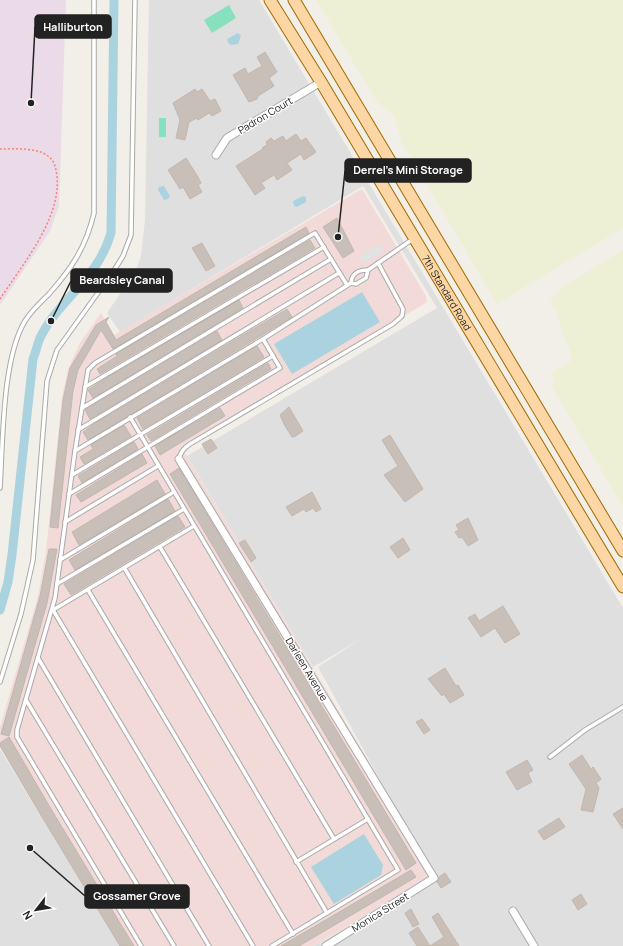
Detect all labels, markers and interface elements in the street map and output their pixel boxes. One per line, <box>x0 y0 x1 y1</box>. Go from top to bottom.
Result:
callout: Halliburton <box>35 15 111 38</box>
text: Halliburton <box>43 19 103 34</box>
street label: Padron Court <box>235 93 295 137</box>
callout: Derrel's Mini Storage <box>345 159 471 182</box>
text: Derrel's Mini Storage <box>353 162 463 177</box>
street label: 7th Standard Road <box>419 252 475 333</box>
callout: Beardsley Canal <box>71 269 172 292</box>
text: Beardsley Canal <box>79 272 165 287</box>
street label: Darleen Avenue <box>282 635 332 704</box>
callout: Gossamer Grove <box>85 885 189 908</box>
text: Gossamer Grove <box>93 888 181 903</box>
street label: Monica Street <box>349 889 411 935</box>
north arrow <box>16 890 56 930</box>
text: N <box>18 908 35 923</box>

